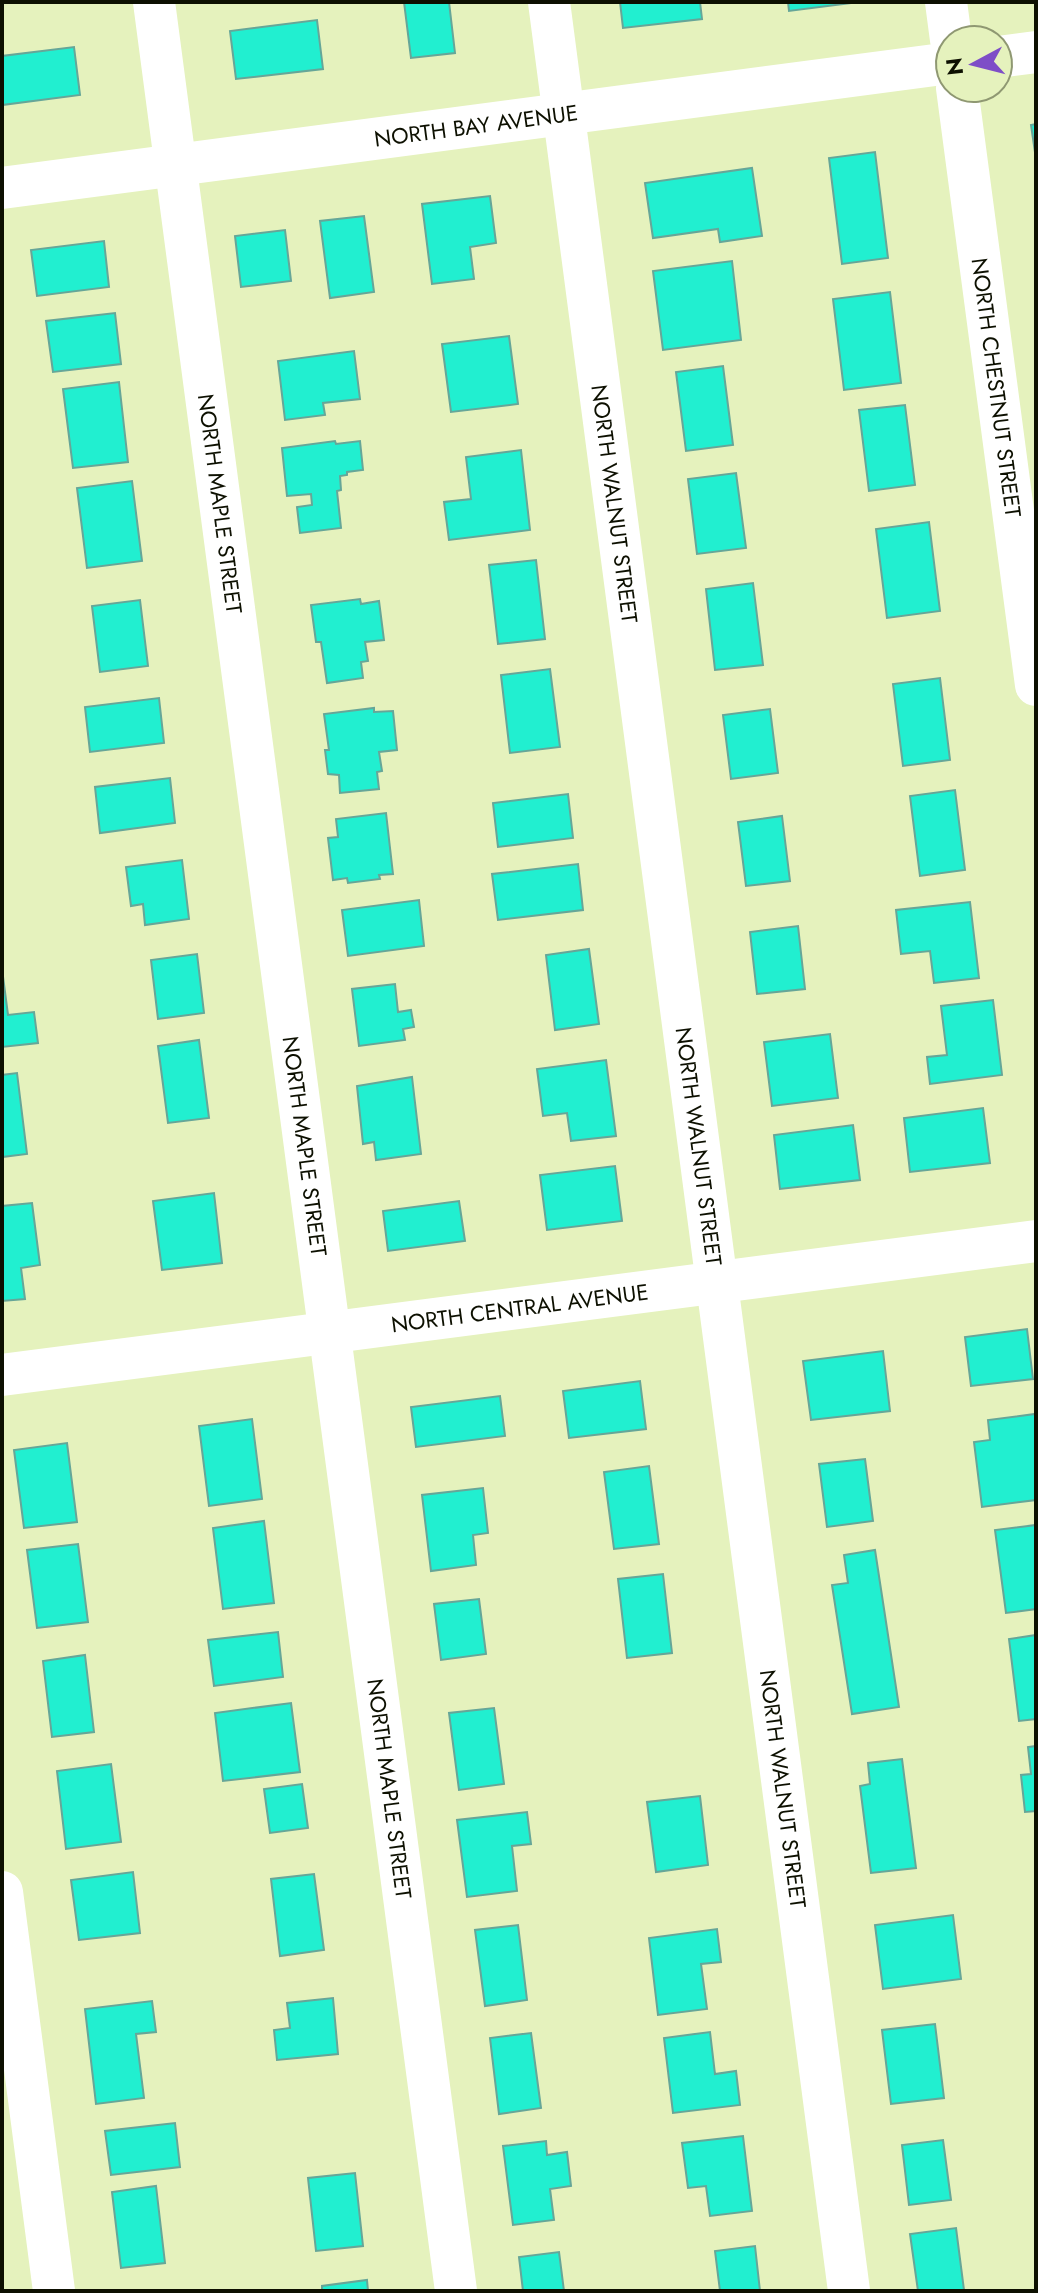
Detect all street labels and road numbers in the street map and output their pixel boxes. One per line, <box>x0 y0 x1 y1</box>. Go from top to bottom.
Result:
street label: NORTH BAY AVENUE <box>372 96 580 155</box>
street label: NORTH CHESTNUT STREET <box>964 256 1030 520</box>
street label: NORTH WALNUT STREET <box>583 383 646 626</box>
street label: NORTH MAPLE STREET <box>190 392 251 616</box>
street label: NORTH WALNUT STREET <box>667 1025 731 1268</box>
street label: NORTH MAPLE STREET <box>275 1034 335 1259</box>
street label: NORTH CENTRAL AVENUE <box>389 1275 650 1340</box>
street label: NORTH WALNUT STREET <box>752 1668 815 1911</box>
street label: NORTH MAPLE STREET <box>359 1677 420 1901</box>

